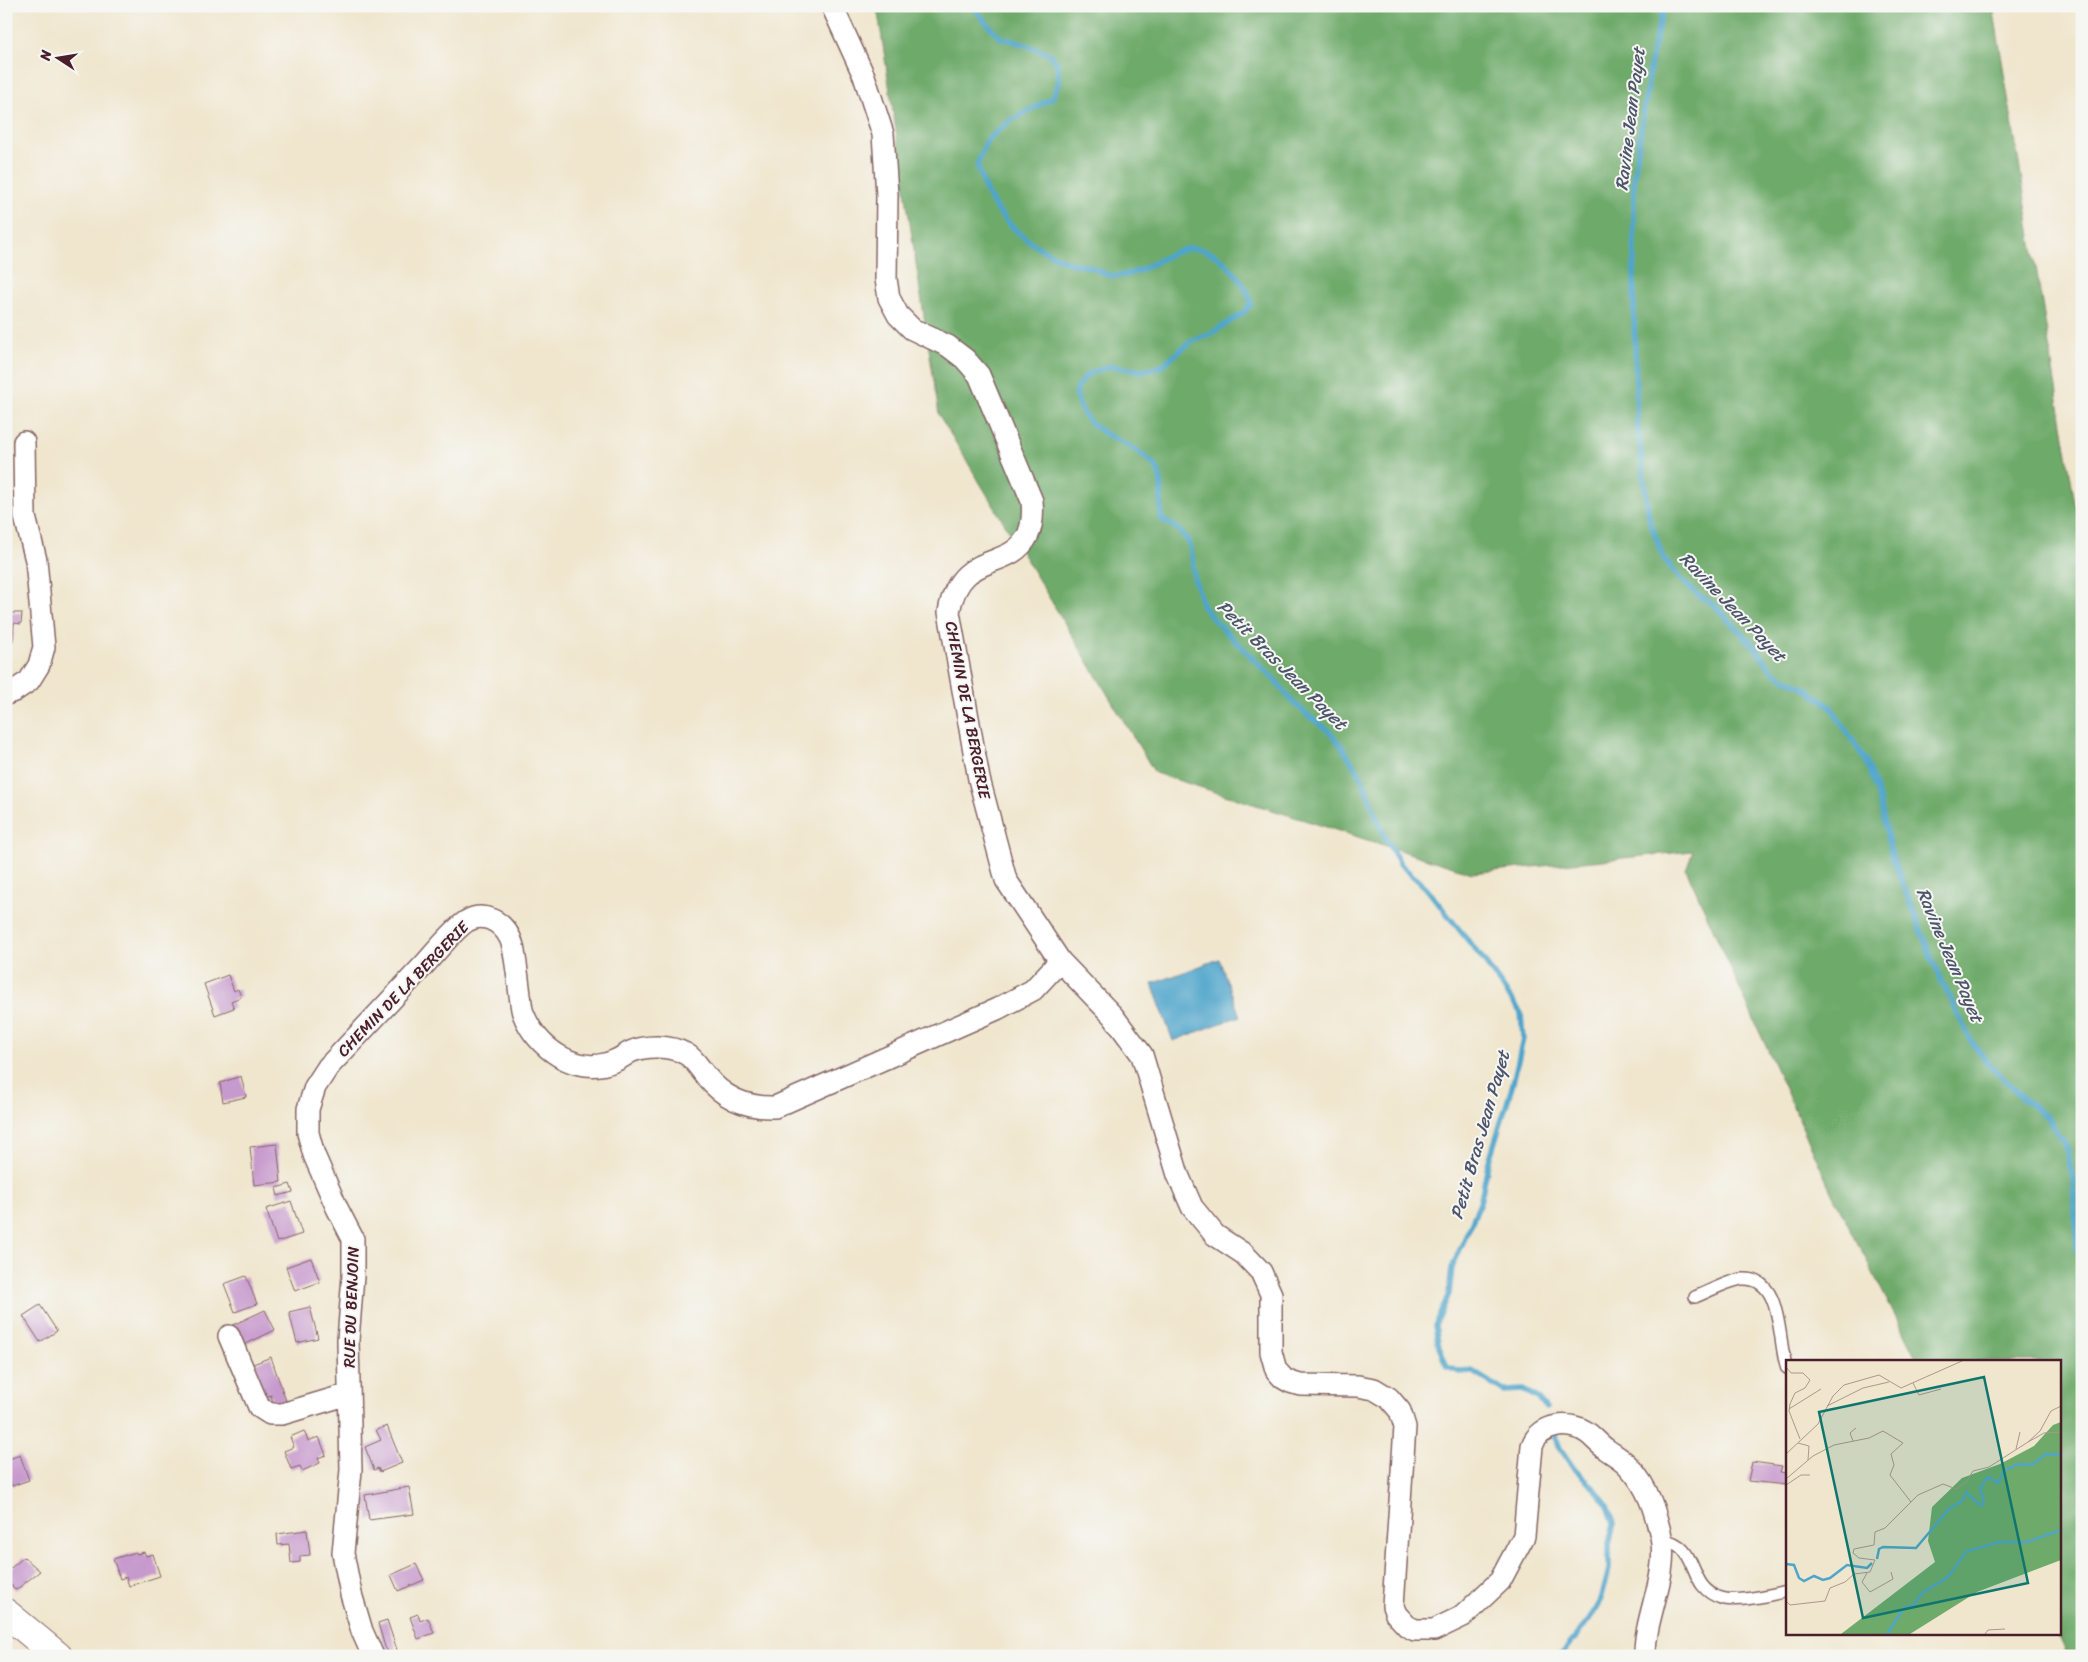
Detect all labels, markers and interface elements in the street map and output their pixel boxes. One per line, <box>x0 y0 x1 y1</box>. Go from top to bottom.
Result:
north arrow <box>32 32 82 82</box>
water label: Ravine Jean Payet <box>1605 44 1655 192</box>
text: N <box>32 48 59 64</box>
water label: Ravine Jean Payet <box>1672 544 1796 671</box>
water label: Petit Bras Jean Payet <box>1209 592 1356 739</box>
street label: CHEMIN DE LA BERGERIE <box>937 619 1000 802</box>
water label: Ravine Jean Payet <box>1907 883 1994 1029</box>
street label: CHEMIN DE LA BERGERIE <box>330 913 477 1064</box>
water label: Petit Bras Jean Payet <box>1441 1045 1520 1223</box>
street label: RUE DU BENJOIN <box>334 1246 368 1368</box>
inset map <box>1786 1360 2060 1634</box>

